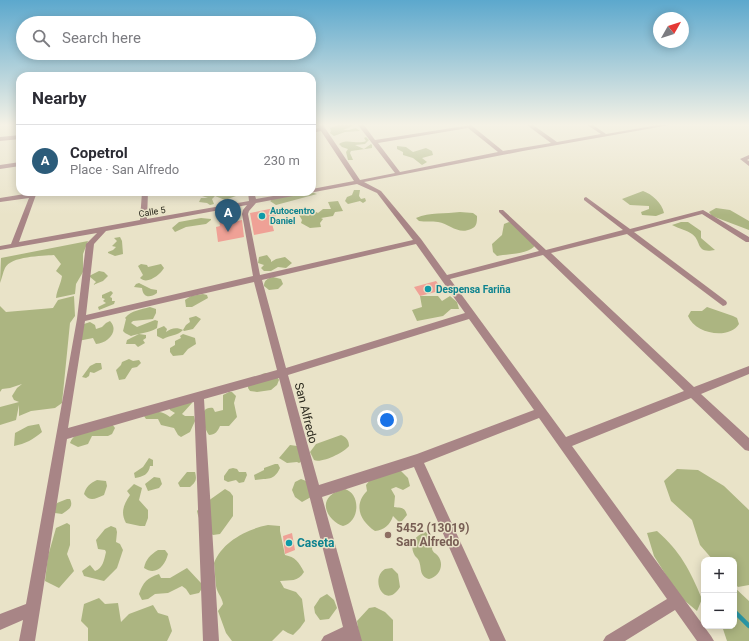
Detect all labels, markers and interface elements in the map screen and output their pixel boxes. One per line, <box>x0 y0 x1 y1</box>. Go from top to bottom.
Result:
north arrow <box>653 12 689 48</box>
search box <box>16 16 316 60</box>
icon: search <box>30 27 52 49</box>
text: Search here <box>62 29 141 47</box>
text: Nearby <box>32 88 87 108</box>
text: Copetrol <box>70 144 128 162</box>
text: A <box>41 153 49 168</box>
text: 230 m <box>263 153 300 168</box>
text: Place · San Alfredo <box>70 162 179 177</box>
pin: A <box>215 199 241 232</box>
street label: Calle 5 <box>138 205 166 219</box>
place label: Autocentro Daniel <box>270 206 315 226</box>
marker: Autocentro Daniel <box>257 211 267 221</box>
marker: Despensa Fariña <box>423 284 433 294</box>
place label: Despensa Fariña <box>436 284 511 295</box>
street label: San Alfredo <box>292 381 320 445</box>
your location <box>377 410 397 430</box>
place label: 5452 (13019) San Alfredo <box>396 521 469 549</box>
marker: 5452 (13019) San Alfredo <box>383 530 393 540</box>
place label: Caseta <box>297 536 335 550</box>
marker: Caseta <box>284 538 294 548</box>
map controls <box>701 557 737 629</box>
button: + <box>701 557 737 593</box>
button: − <box>701 593 737 629</box>

